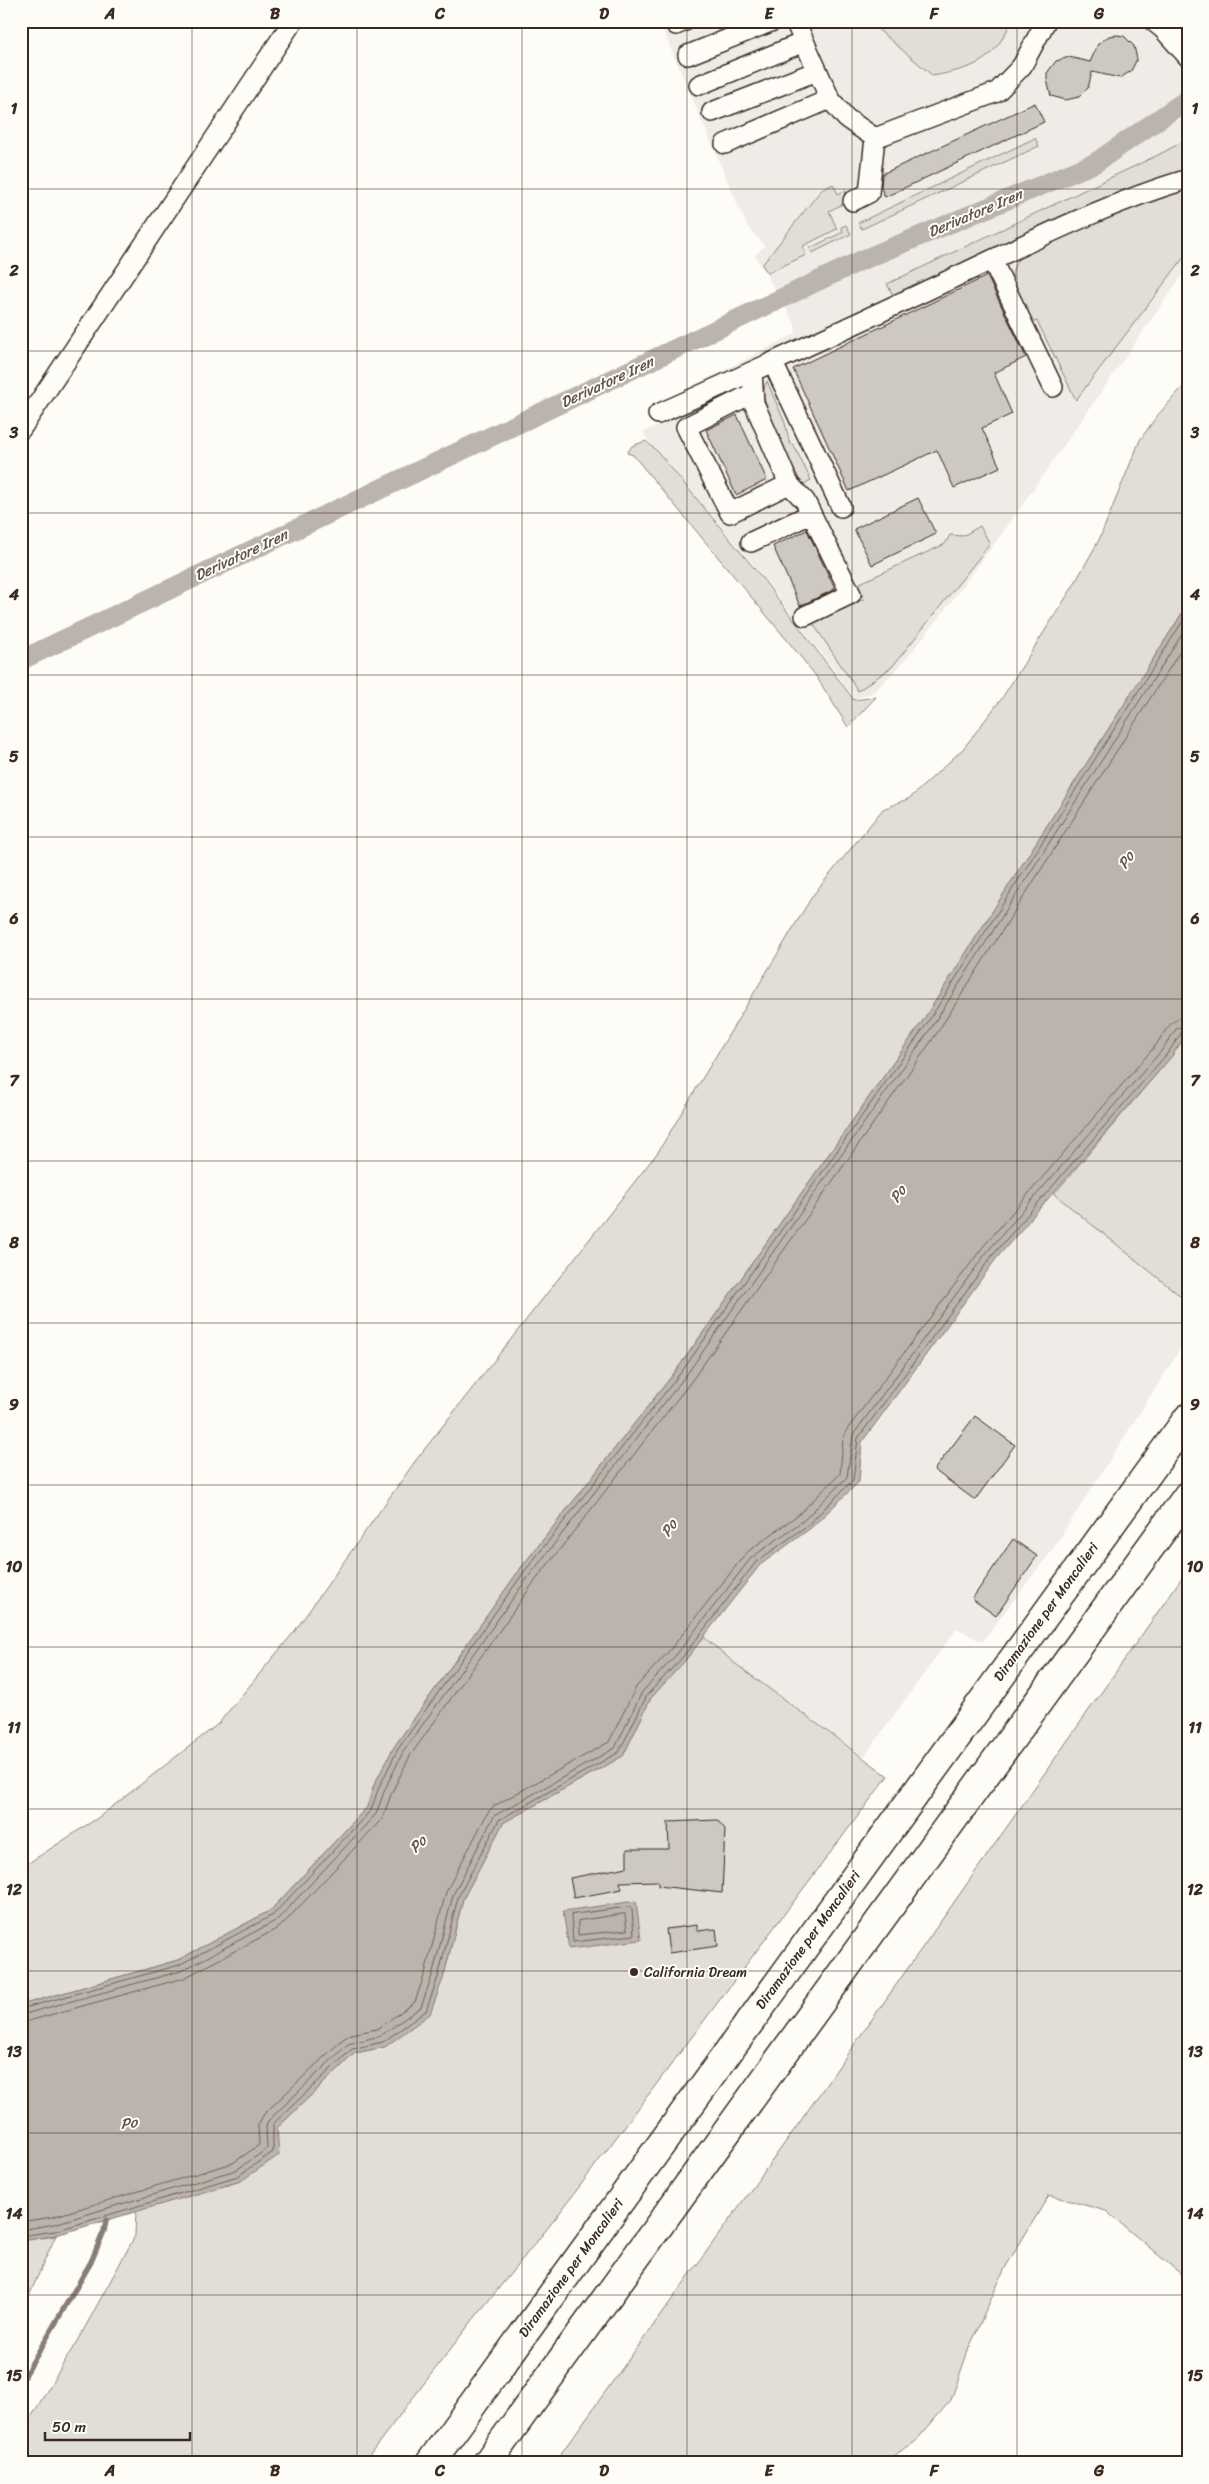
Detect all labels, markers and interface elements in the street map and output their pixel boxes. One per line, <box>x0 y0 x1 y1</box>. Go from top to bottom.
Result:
text: A <box>104 0 115 28</box>
text: B <box>270 0 281 28</box>
text: C <box>434 0 446 28</box>
text: D <box>599 0 609 28</box>
text: E <box>765 0 775 28</box>
text: F <box>929 0 940 28</box>
text: G <box>1093 0 1105 28</box>
text: 1 <box>11 94 18 123</box>
text: 1 <box>1192 94 1199 123</box>
water label: Derivatore Iren <box>924 181 1028 245</box>
text: 2 <box>8 256 19 285</box>
text: 2 <box>1189 256 1200 285</box>
water label: Derivatore Iren <box>556 348 660 415</box>
text: 3 <box>9 418 19 447</box>
text: 3 <box>1190 418 1200 447</box>
water label: Derivatore Iren <box>190 521 294 588</box>
text: 4 <box>8 580 19 609</box>
text: 4 <box>1189 580 1200 609</box>
text: 5 <box>9 742 19 771</box>
text: 5 <box>1190 742 1200 771</box>
water label: Po <box>1111 845 1142 874</box>
text: 6 <box>8 904 19 933</box>
text: 6 <box>1189 904 1200 933</box>
text: 7 <box>9 1066 20 1095</box>
text: 7 <box>1190 1066 1201 1095</box>
water label: Po <box>883 1179 914 1208</box>
text: 8 <box>8 1228 19 1257</box>
text: 8 <box>1189 1228 1200 1257</box>
text: 9 <box>9 1390 19 1419</box>
text: 9 <box>1190 1390 1200 1419</box>
water label: Po <box>654 1513 685 1542</box>
street label: Diramazione per Moncalieri <box>987 1536 1106 1687</box>
text: 10 <box>6 1552 22 1581</box>
text: 10 <box>1187 1552 1203 1581</box>
text: 11 <box>7 1713 21 1742</box>
text: 11 <box>1188 1713 1202 1742</box>
water label: Po <box>403 1828 434 1859</box>
street label: Diramazione per Moncalieri <box>749 1864 868 2015</box>
text: 12 <box>6 1875 23 1904</box>
text: 12 <box>1187 1875 1204 1904</box>
place label: California Dream <box>644 1960 747 1985</box>
marker: California Dream <box>628 1966 640 1978</box>
text: 13 <box>6 2037 22 2066</box>
text: 13 <box>1187 2037 1203 2066</box>
water label: Po <box>119 2109 140 2137</box>
street label: Diramazione per Moncalieri <box>512 2192 631 2343</box>
text: 14 <box>6 2199 22 2228</box>
text: 14 <box>1187 2199 1203 2228</box>
text: 15 <box>6 2361 23 2390</box>
text: 15 <box>1187 2361 1204 2390</box>
scale bar <box>45 2409 190 2441</box>
text: 50 m <box>52 2414 87 2440</box>
text: A <box>104 2456 115 2484</box>
text: B <box>270 2456 281 2484</box>
text: C <box>434 2456 446 2484</box>
text: D <box>599 2456 609 2484</box>
text: E <box>765 2456 775 2484</box>
text: F <box>929 2456 940 2484</box>
text: G <box>1093 2456 1105 2484</box>

